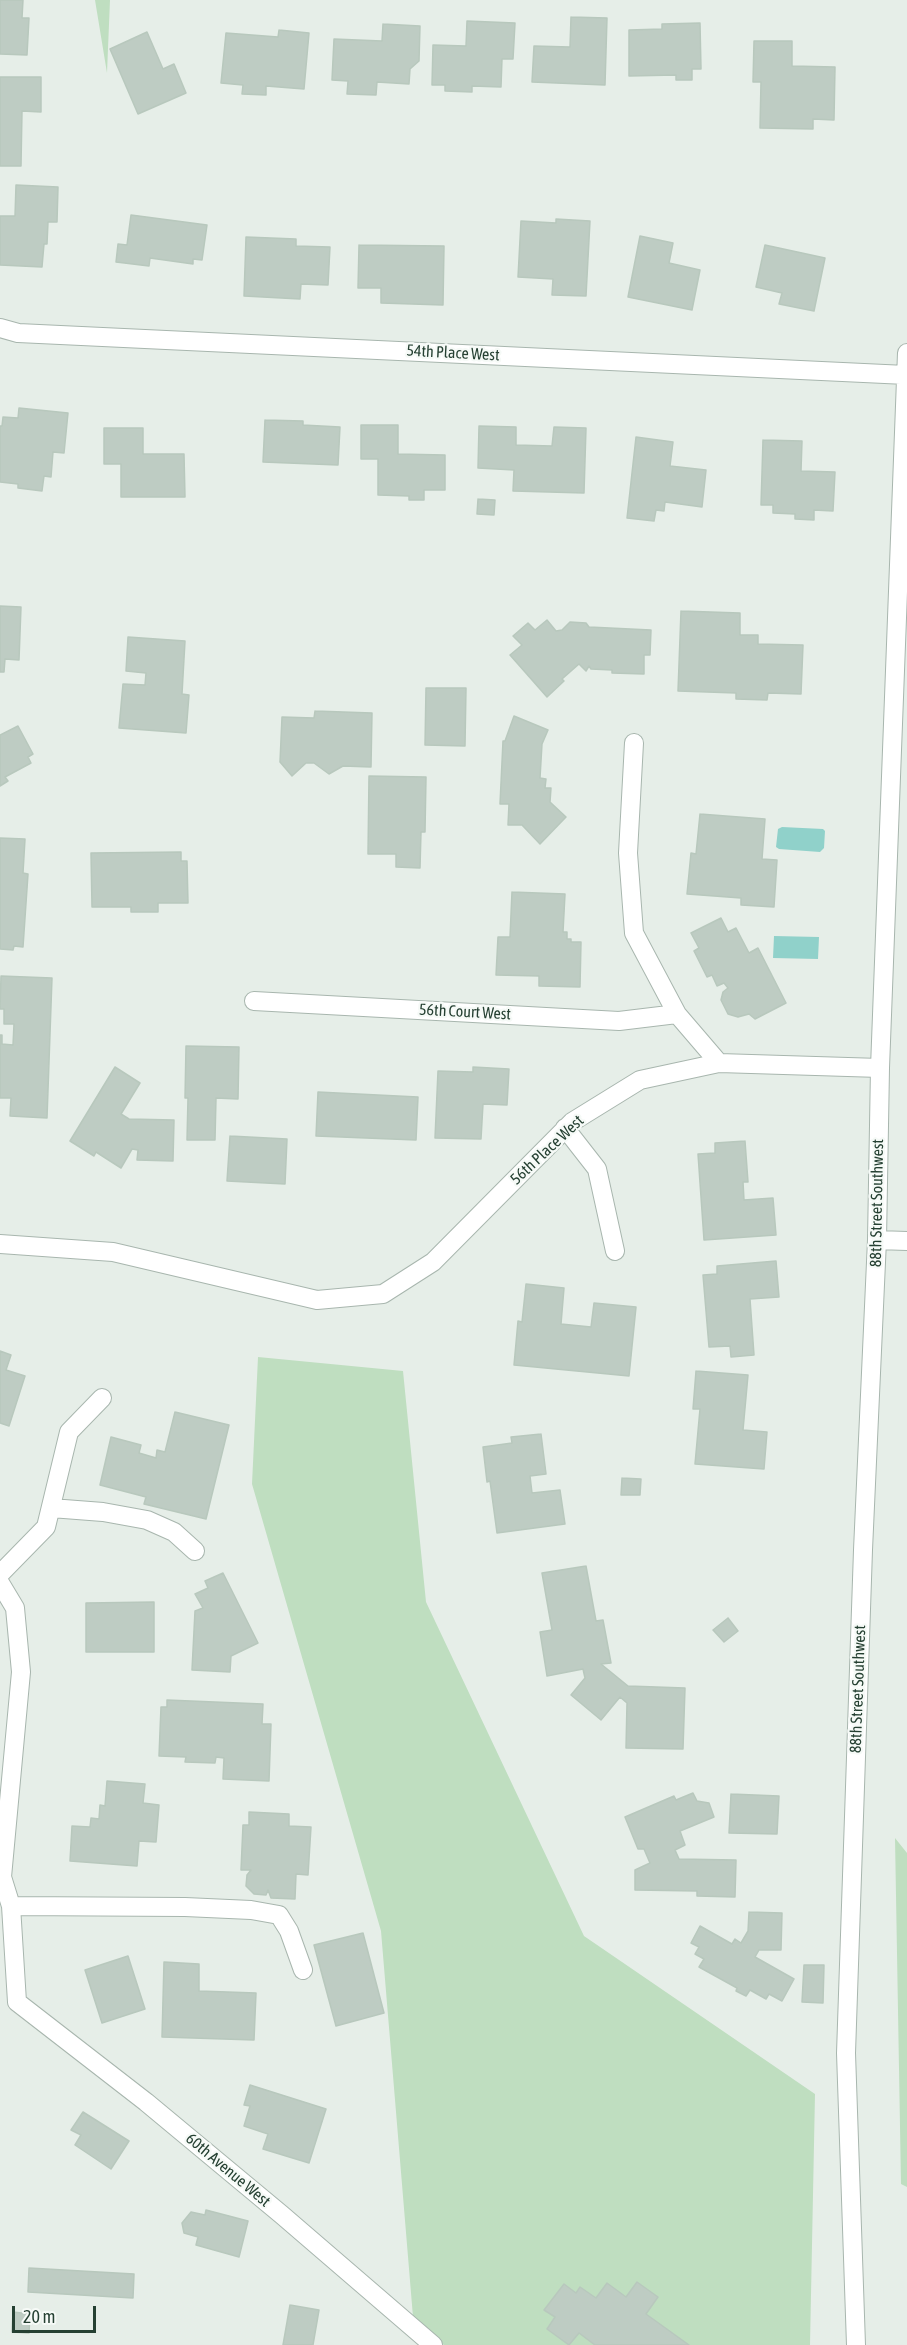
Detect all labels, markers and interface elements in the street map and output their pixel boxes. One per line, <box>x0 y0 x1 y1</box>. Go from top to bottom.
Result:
street label: 54th Place West <box>406 341 500 365</box>
street label: 56th Court West <box>419 1000 511 1024</box>
street label: 56th Place West <box>506 1111 588 1189</box>
street label: 88th Street Southwest <box>866 1139 888 1267</box>
street label: 88th Street Southwest <box>846 1625 870 1753</box>
street label: 60th Avenue West <box>182 2129 274 2211</box>
scale bar <box>15 2294 99 2332</box>
text: 20 m <box>23 2306 55 2327</box>

